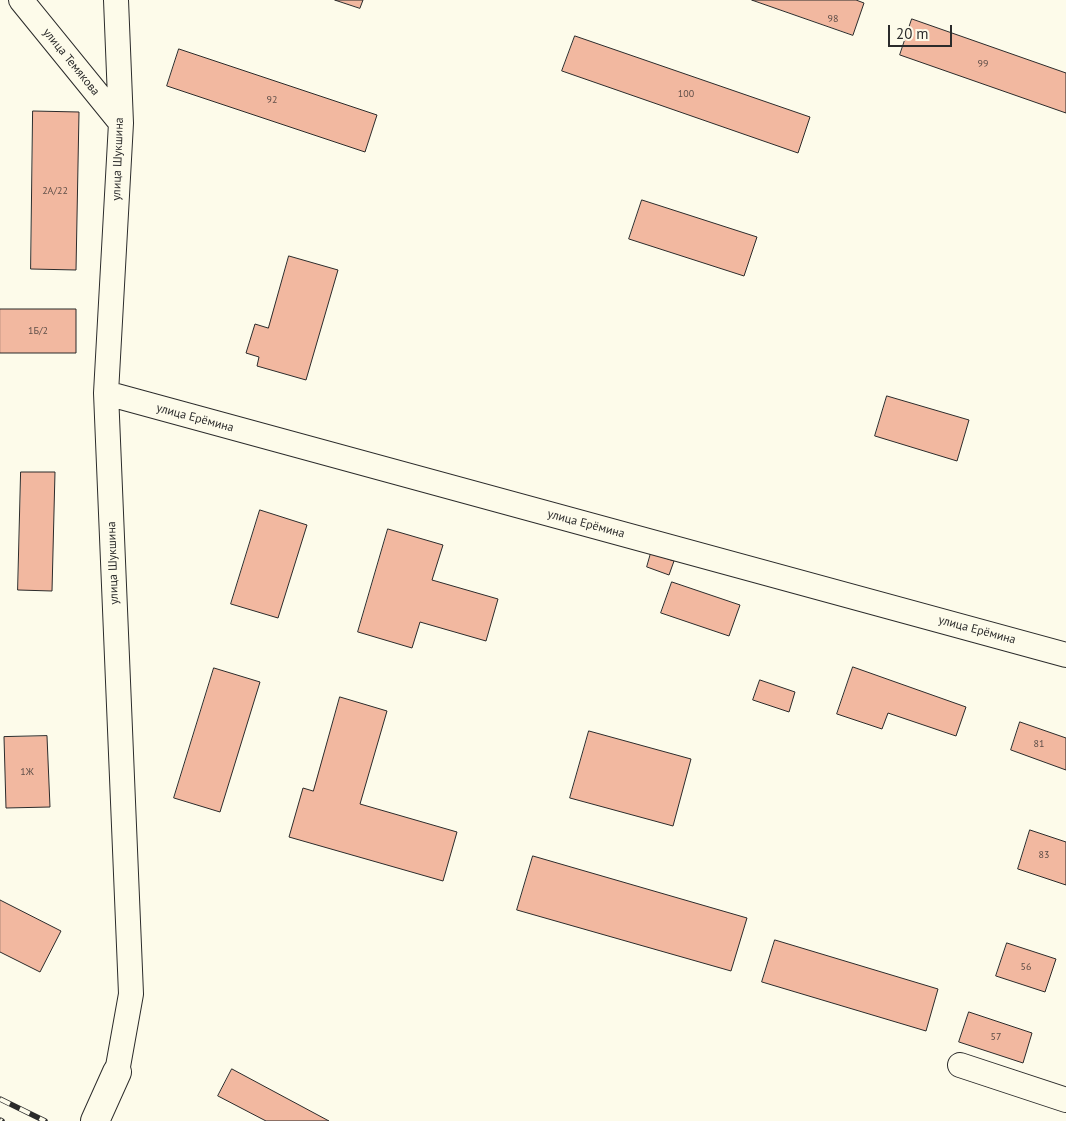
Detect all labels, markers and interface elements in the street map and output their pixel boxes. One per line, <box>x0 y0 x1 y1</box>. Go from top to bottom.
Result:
house number: 98 <box>828 13 838 25</box>
scale bar <box>891 15 955 47</box>
text: 20 m <box>896 24 929 43</box>
street label: улица Темякова <box>39 25 103 99</box>
house number: 99 <box>978 58 988 70</box>
house number: 100 <box>678 88 694 100</box>
house number: 92 <box>267 94 277 106</box>
street label: улица Шукшина <box>109 117 127 201</box>
house number: 2А/22 <box>42 185 68 197</box>
house number: 1Б/2 <box>28 325 48 337</box>
street label: улица Ерёмина <box>155 401 235 435</box>
street label: улица Ерёмина <box>546 507 626 541</box>
street label: улица Шукшина <box>104 521 122 605</box>
street label: улица Ерёмина <box>937 613 1017 647</box>
house number: 81 <box>1034 738 1044 750</box>
house number: 1Ж <box>20 766 34 778</box>
house number: 83 <box>1039 849 1049 861</box>
house number: 56 <box>1021 961 1031 973</box>
house number: 57 <box>991 1031 1001 1043</box>

